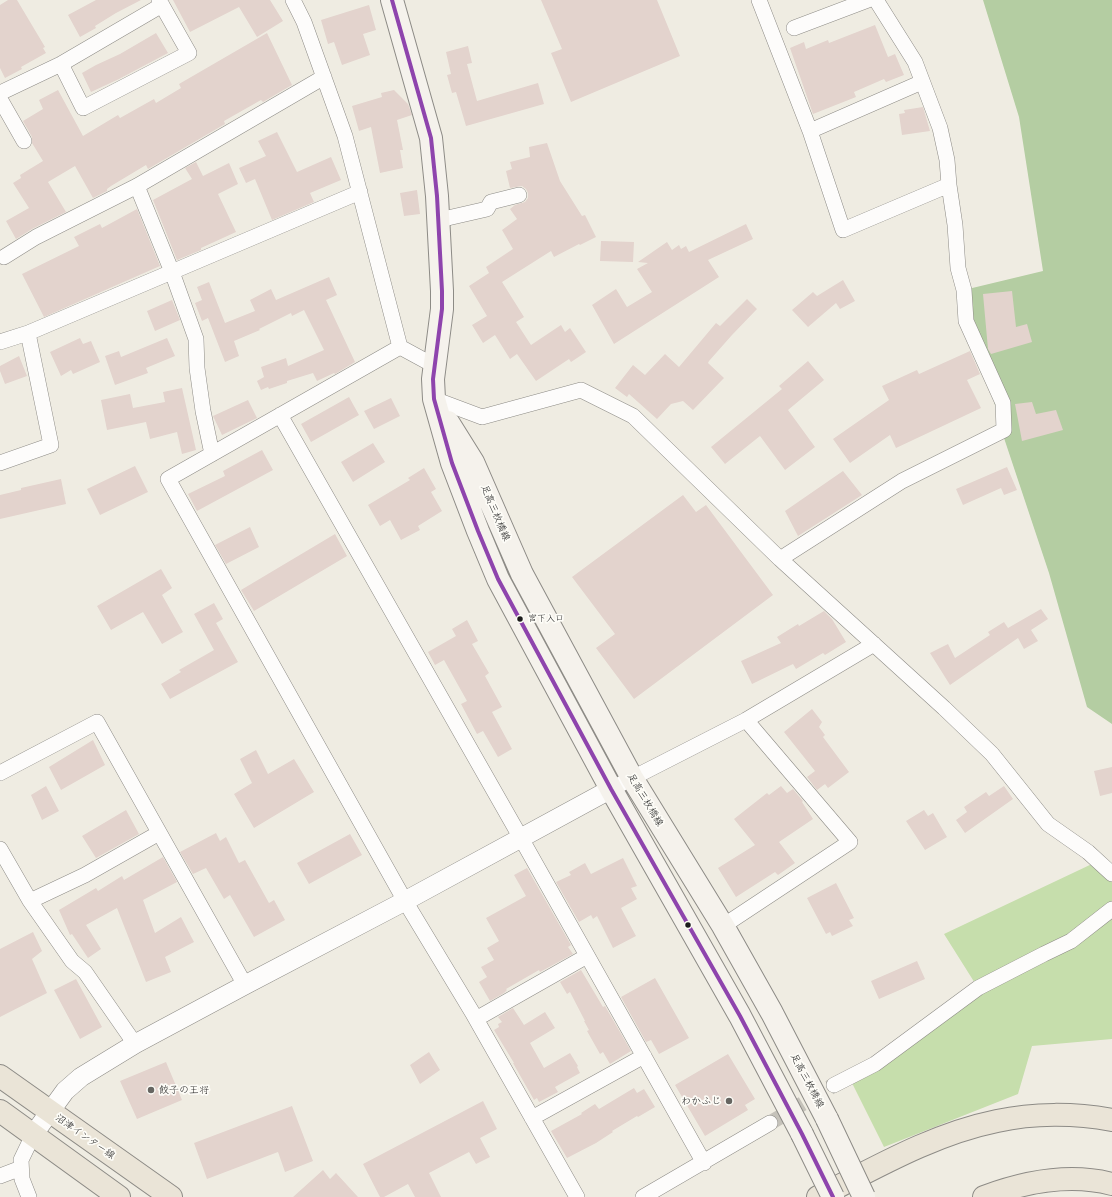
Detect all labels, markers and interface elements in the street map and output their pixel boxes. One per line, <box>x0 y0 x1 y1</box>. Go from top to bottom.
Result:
street label: 足高三枚橋線 <box>478 483 512 543</box>
marker: 宮下入口 <box>515 614 525 624</box>
place label: 宮下入口 <box>528 614 564 624</box>
street label: 足高三枚橋線 <box>624 771 666 829</box>
unlabelled marker <box>683 920 693 930</box>
street label: 足高三枚橋線 <box>788 1052 826 1110</box>
place label: 餃子の王将 <box>159 1084 209 1096</box>
marker: 餃子の王将 <box>146 1085 156 1095</box>
place label: わかふじ <box>681 1095 721 1107</box>
marker: わかふじ <box>724 1096 734 1106</box>
street label: 沼津インター線 <box>53 1112 117 1162</box>

